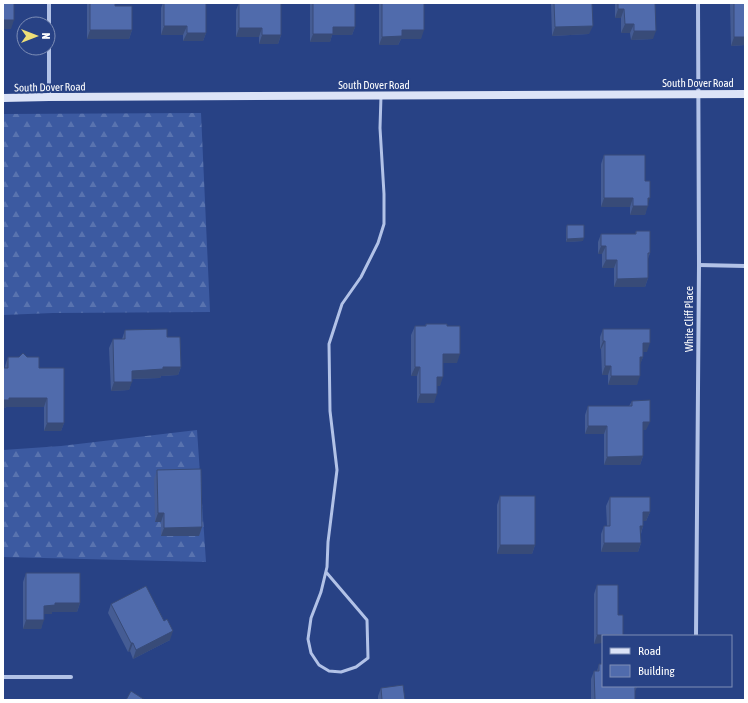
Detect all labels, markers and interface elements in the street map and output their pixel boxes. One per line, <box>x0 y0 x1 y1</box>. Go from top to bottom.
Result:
north arrow <box>16 16 56 56</box>
text: N <box>40 33 52 39</box>
street label: South Dover Road <box>662 77 734 89</box>
street label: South Dover Road <box>338 79 410 91</box>
street label: South Dover Road <box>14 80 86 94</box>
street label: White Cliff Place <box>683 286 695 352</box>
legend <box>602 635 732 687</box>
text: Road <box>638 644 661 658</box>
text: Building <box>638 664 676 678</box>

